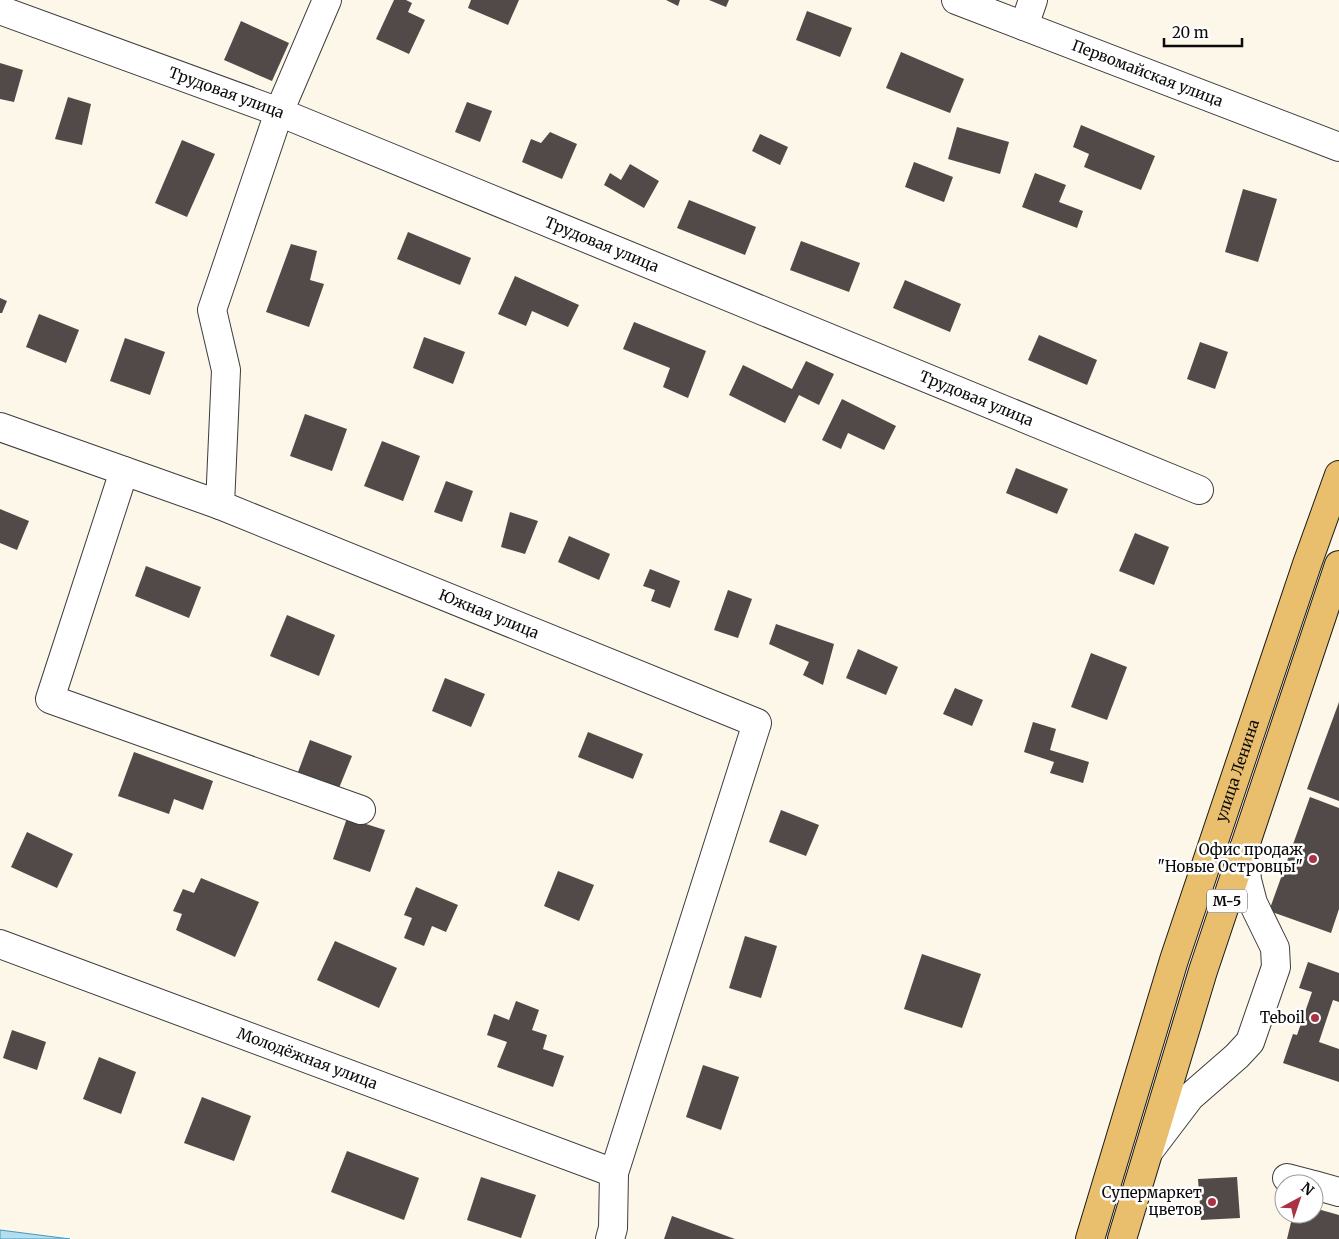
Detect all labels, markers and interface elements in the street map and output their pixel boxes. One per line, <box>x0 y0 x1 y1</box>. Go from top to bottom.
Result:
scale bar <box>1164 15 1242 47</box>
text: 20 m <box>1172 23 1209 42</box>
street label: Первомайская улица <box>1069 35 1226 111</box>
street label: Трудовая улица <box>166 62 287 122</box>
street label: Трудовая улица <box>542 212 662 276</box>
street label: Трудовая улица <box>917 366 1036 430</box>
street label: Южная улица <box>436 585 542 642</box>
street label: улица Ленина <box>1211 717 1263 824</box>
place label: Офис продаж "Новые Островцы" <box>1158 840 1303 876</box>
marker: Офис продаж "Новые Островцы" <box>1307 853 1319 865</box>
road number: М-5 <box>1207 889 1247 912</box>
place label: Teboil <box>1260 1008 1305 1027</box>
marker: Teboil <box>1309 1012 1321 1024</box>
street label: Молодёжная улица <box>235 1023 380 1093</box>
north arrow <box>1274 1174 1324 1224</box>
text: N <box>1297 1179 1317 1199</box>
place label: Супермаркет цветов <box>1102 1183 1202 1219</box>
marker: Супермаркет цветов <box>1206 1196 1218 1208</box>

